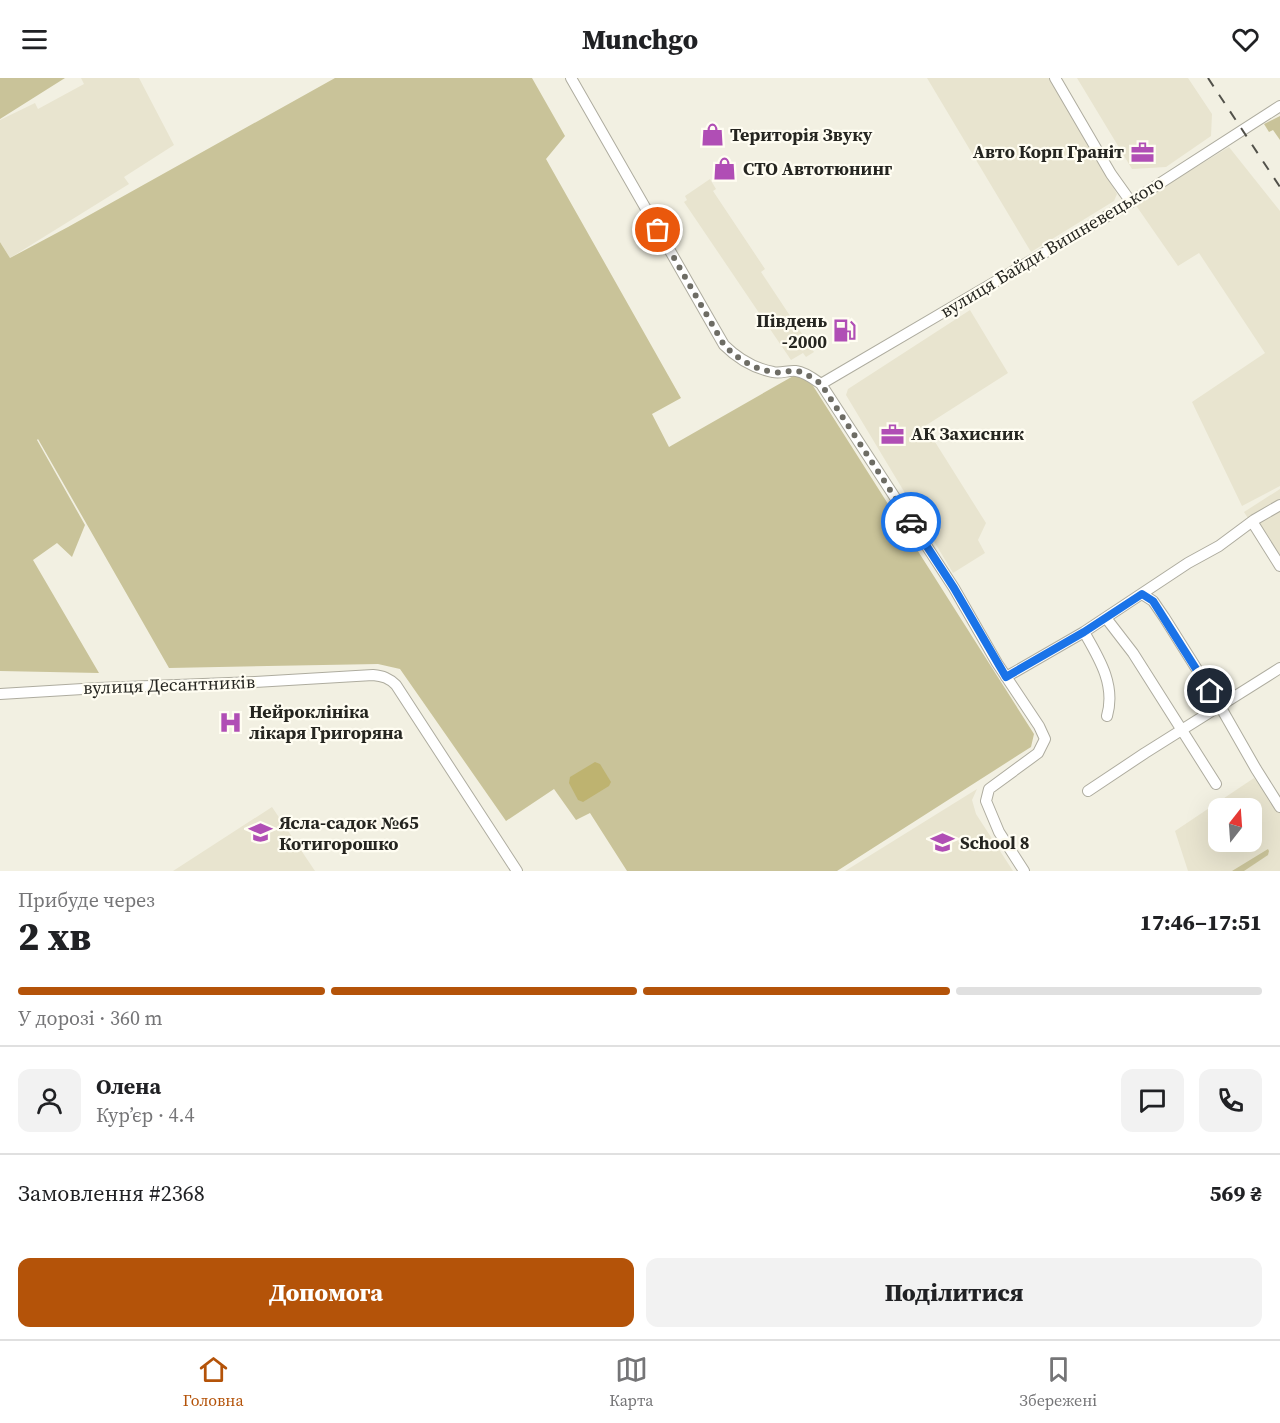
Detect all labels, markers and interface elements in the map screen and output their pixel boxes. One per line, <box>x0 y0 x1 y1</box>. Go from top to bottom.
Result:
text: Munchgo <box>582 21 698 58</box>
icon: menu <box>18 23 51 56</box>
icon: heart <box>1229 23 1262 56</box>
shop icon: Територія Звуку <box>699 122 725 148</box>
place label: Територія Звуку <box>730 122 873 147</box>
place label: Авто Корп Граніт <box>973 139 1124 164</box>
office icon: Авто Корп Граніт <box>1129 139 1155 165</box>
shop icon: СТО Автотюнинг <box>712 156 738 182</box>
place label: СТО Автотюнинг <box>743 156 892 181</box>
street label: вулиця Байди Вишневецького <box>935 170 1168 324</box>
pin <box>632 204 683 255</box>
icon: bag <box>641 213 674 246</box>
place label: Південь -2000 <box>756 308 827 354</box>
fuel station icon: Південь -2000 <box>832 318 858 344</box>
office icon: АК Захисник <box>880 421 906 447</box>
place label: АК Захисник <box>911 421 1024 446</box>
courier <box>881 492 941 552</box>
icon: car <box>895 506 928 539</box>
pin <box>1184 665 1235 716</box>
street label: вулиця Десантників <box>82 669 255 700</box>
icon: home <box>1193 674 1226 707</box>
place label: Нейроклініка лікаря Григоряна <box>249 699 404 745</box>
hospital icon: Нейроклініка лікаря Григоряна <box>218 709 244 735</box>
north arrow <box>1208 798 1262 852</box>
map controls <box>1208 798 1262 852</box>
place label: Ясла-садок №65 Котигорошко <box>279 810 419 856</box>
school or university icon: Ясла-садок №65 Котигорошко <box>248 820 274 846</box>
school or university icon: School 8 <box>929 830 955 856</box>
place label: School 8 <box>960 830 1029 855</box>
text: Прибуде через <box>18 886 155 914</box>
text: 17:46–17:51 <box>1140 907 1262 937</box>
text: 2 хв <box>18 910 91 963</box>
text: У дорозі · 360 m <box>18 1004 163 1032</box>
button: person <box>18 1069 81 1132</box>
button: chat <box>1121 1069 1184 1132</box>
button: phone <box>1199 1069 1262 1132</box>
text: Олена <box>96 1071 161 1101</box>
text: Кур’єр · 4.4 <box>96 1101 195 1129</box>
text: Замовлення #2368 <box>18 1178 205 1208</box>
text: 569 ₴ <box>1210 1178 1262 1208</box>
button: Допомога <box>18 1258 634 1327</box>
button: Поділитися <box>646 1258 1262 1327</box>
tab: Головна <box>183 1353 244 1411</box>
tab: Карта <box>609 1353 654 1411</box>
tab: Збережені <box>1019 1353 1097 1411</box>

